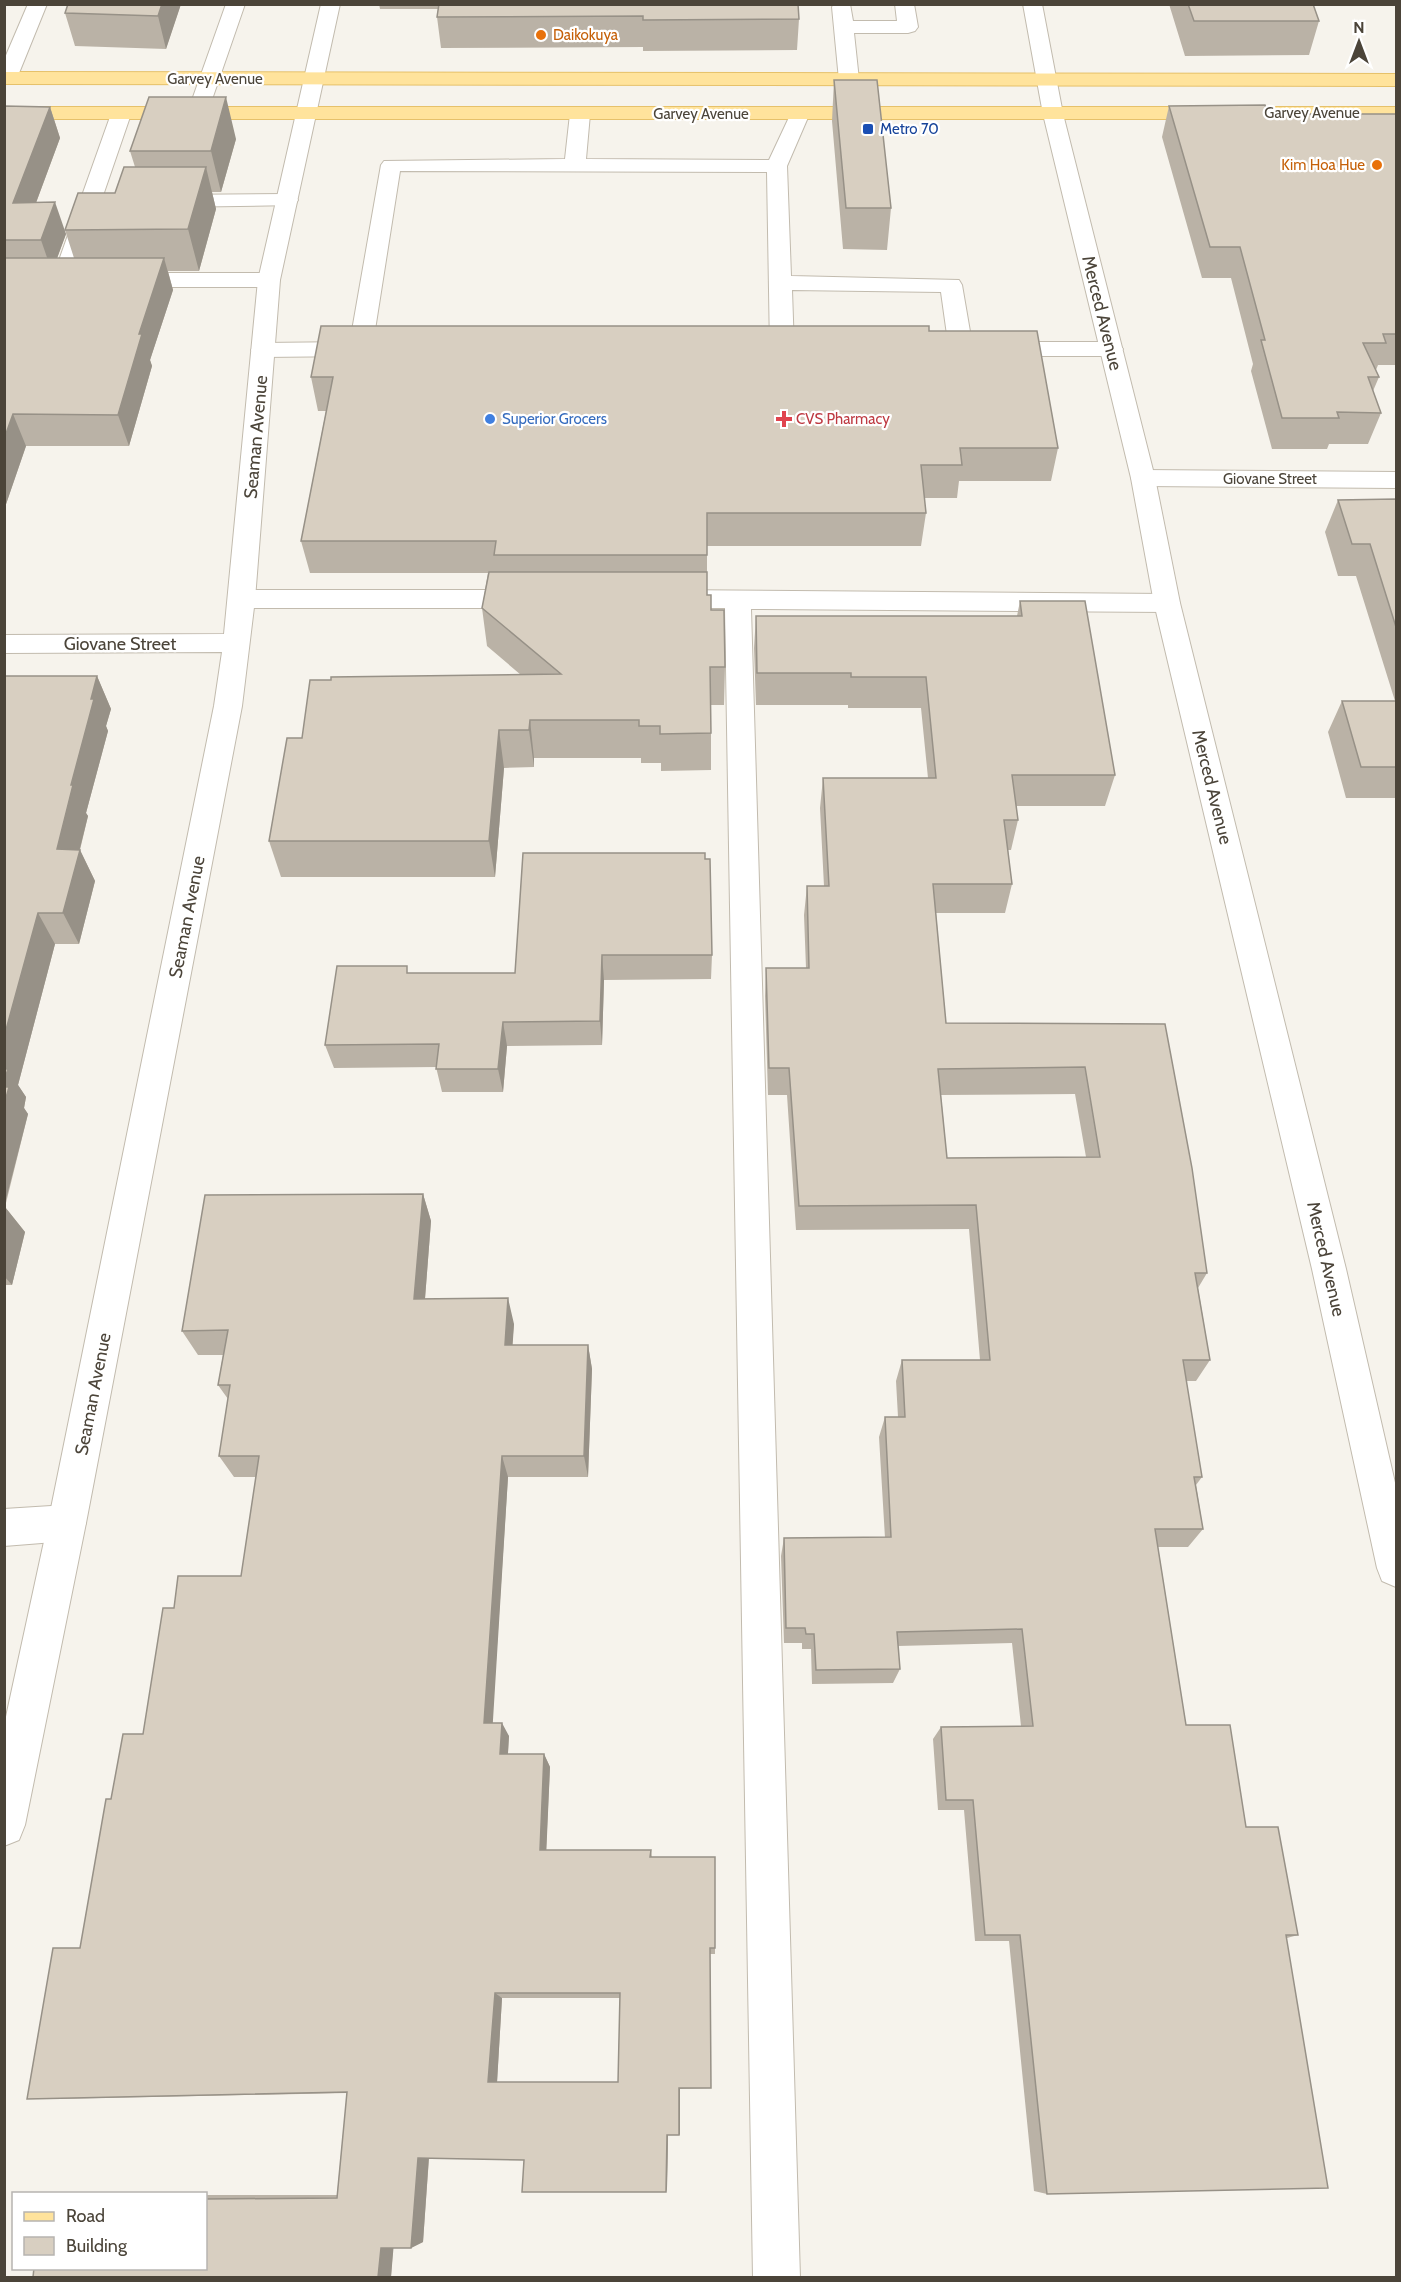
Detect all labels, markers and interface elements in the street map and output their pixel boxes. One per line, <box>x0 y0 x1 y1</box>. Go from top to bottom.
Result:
north arrow <box>1329 12 1389 72</box>
text: N <box>1353 18 1365 37</box>
place label: Daikokuya <box>553 26 619 44</box>
marker: Daikokuya <box>534 28 548 42</box>
street label: Garvey Avenue <box>167 70 263 88</box>
street label: Garvey Avenue <box>1264 104 1360 122</box>
street label: Garvey Avenue <box>653 105 749 123</box>
place label: Metro 70 <box>880 120 939 138</box>
marker: Metro 70 <box>861 122 875 136</box>
place label: Kim Hoa Hue <box>1281 156 1365 174</box>
marker: Kim Hoa Hue <box>1370 158 1384 172</box>
street label: Merced Avenue <box>1077 253 1127 373</box>
street label: Seaman Avenue <box>240 374 272 500</box>
place label: Superior Grocers <box>502 410 607 428</box>
place label: CVS Pharmacy <box>796 410 890 428</box>
marker: Superior Grocers <box>483 412 497 426</box>
marker: CVS Pharmacy <box>777 412 791 426</box>
street label: Giovane Street <box>1223 470 1317 488</box>
street label: Giovane Street <box>64 633 176 655</box>
street label: Merced Avenue <box>1187 727 1237 847</box>
street label: Seaman Avenue <box>164 854 210 980</box>
street label: Merced Avenue <box>1302 1199 1350 1319</box>
street label: Seaman Avenue <box>70 1331 116 1457</box>
legend <box>12 2192 207 2270</box>
text: Road <box>66 2205 105 2227</box>
text: Building <box>66 2235 128 2257</box>

